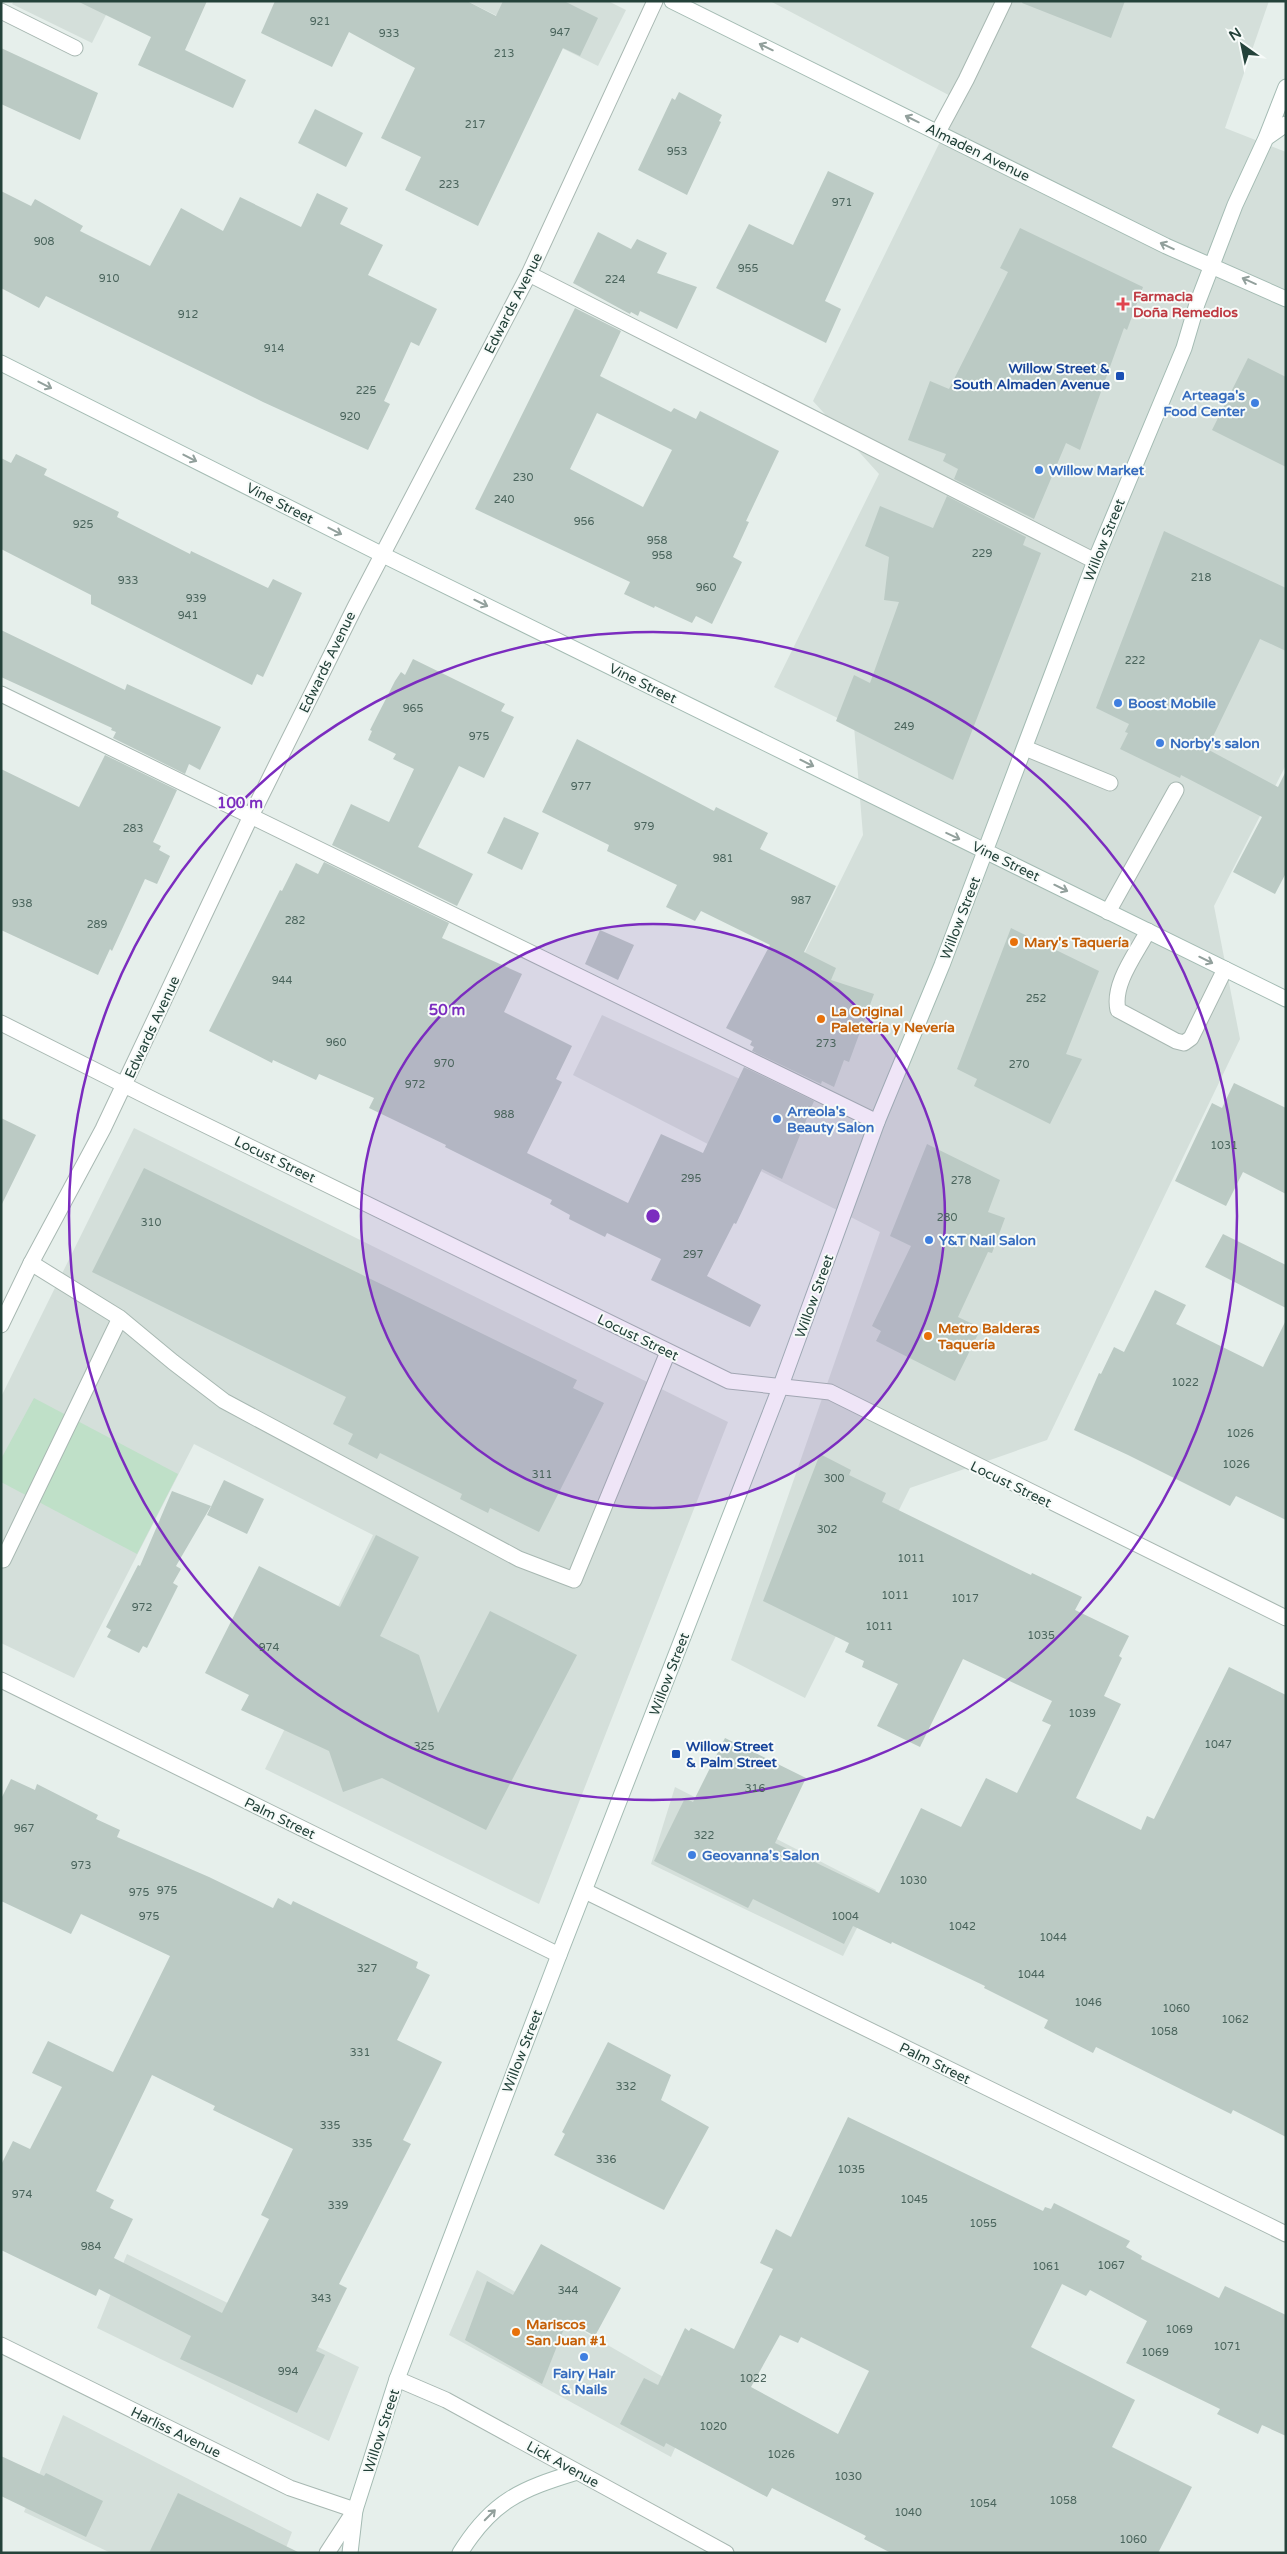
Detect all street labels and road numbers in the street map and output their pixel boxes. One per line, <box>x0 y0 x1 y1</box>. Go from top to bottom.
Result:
street label: Almaden Avenue <box>923 120 1033 185</box>
street label: Edwards Avenue <box>481 250 546 356</box>
street label: Vine Street <box>243 479 317 528</box>
street label: Willow Street <box>1080 496 1129 584</box>
street label: Edwards Avenue <box>296 609 359 716</box>
street label: Vine Street <box>606 660 680 707</box>
street label: Vine Street <box>969 838 1043 885</box>
street label: Willow Street <box>937 874 984 962</box>
street label: Edwards Avenue <box>121 973 184 1081</box>
street label: Locust Street <box>231 1132 319 1187</box>
street label: Willow Street <box>791 1251 838 1340</box>
street label: Locust Street <box>594 1310 682 1365</box>
street label: Locust Street <box>967 1457 1055 1512</box>
street label: Willow Street <box>646 1630 693 1718</box>
street label: Palm Street <box>241 1794 319 1843</box>
street label: Willow Street <box>499 2007 546 2095</box>
street label: Palm Street <box>896 2039 974 2088</box>
street label: Willow Street <box>360 2386 403 2475</box>
street label: Harliss Avenue <box>128 2403 224 2462</box>
street label: Lick Avenue <box>523 2438 602 2491</box>

